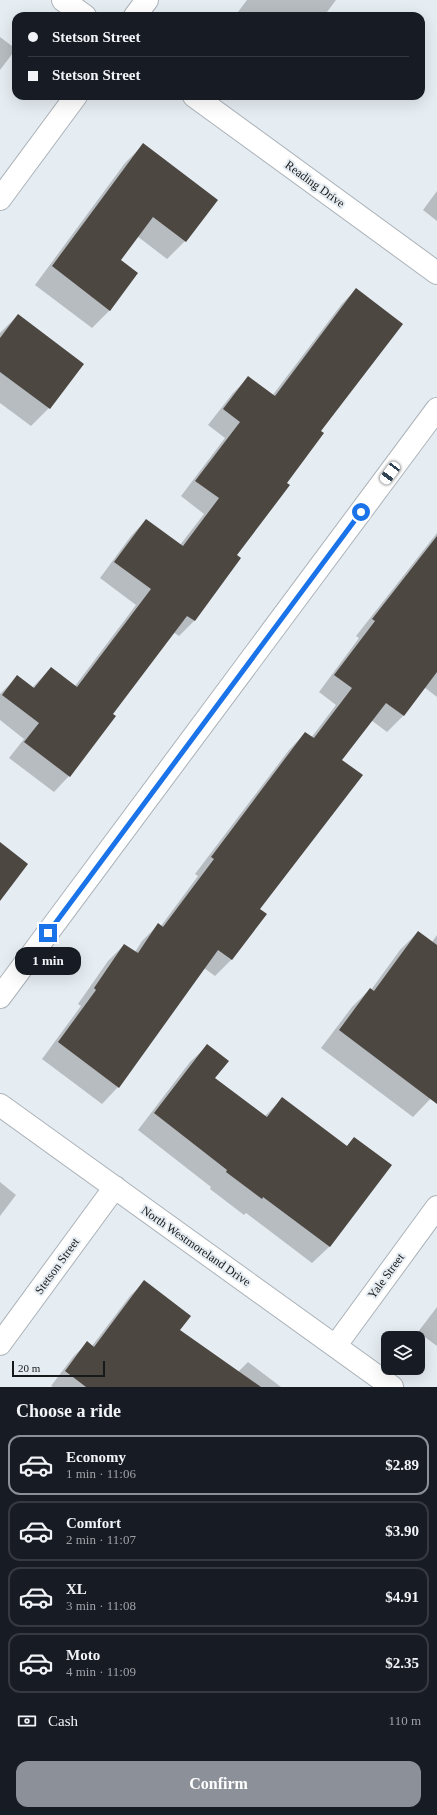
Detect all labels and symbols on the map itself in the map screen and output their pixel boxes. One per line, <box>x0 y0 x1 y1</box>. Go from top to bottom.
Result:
street label: Reading Drive <box>282 158 348 210</box>
car <box>378 460 402 486</box>
route start <box>352 503 370 521</box>
route end <box>39 924 57 942</box>
callout: 1 min <box>15 947 81 975</box>
street label: North Westmoreland Drive <box>139 1203 253 1289</box>
street label: Stetson Street <box>32 1235 83 1297</box>
street label: Yale Street <box>365 1250 407 1301</box>
scale bar <box>12 1359 105 1378</box>

